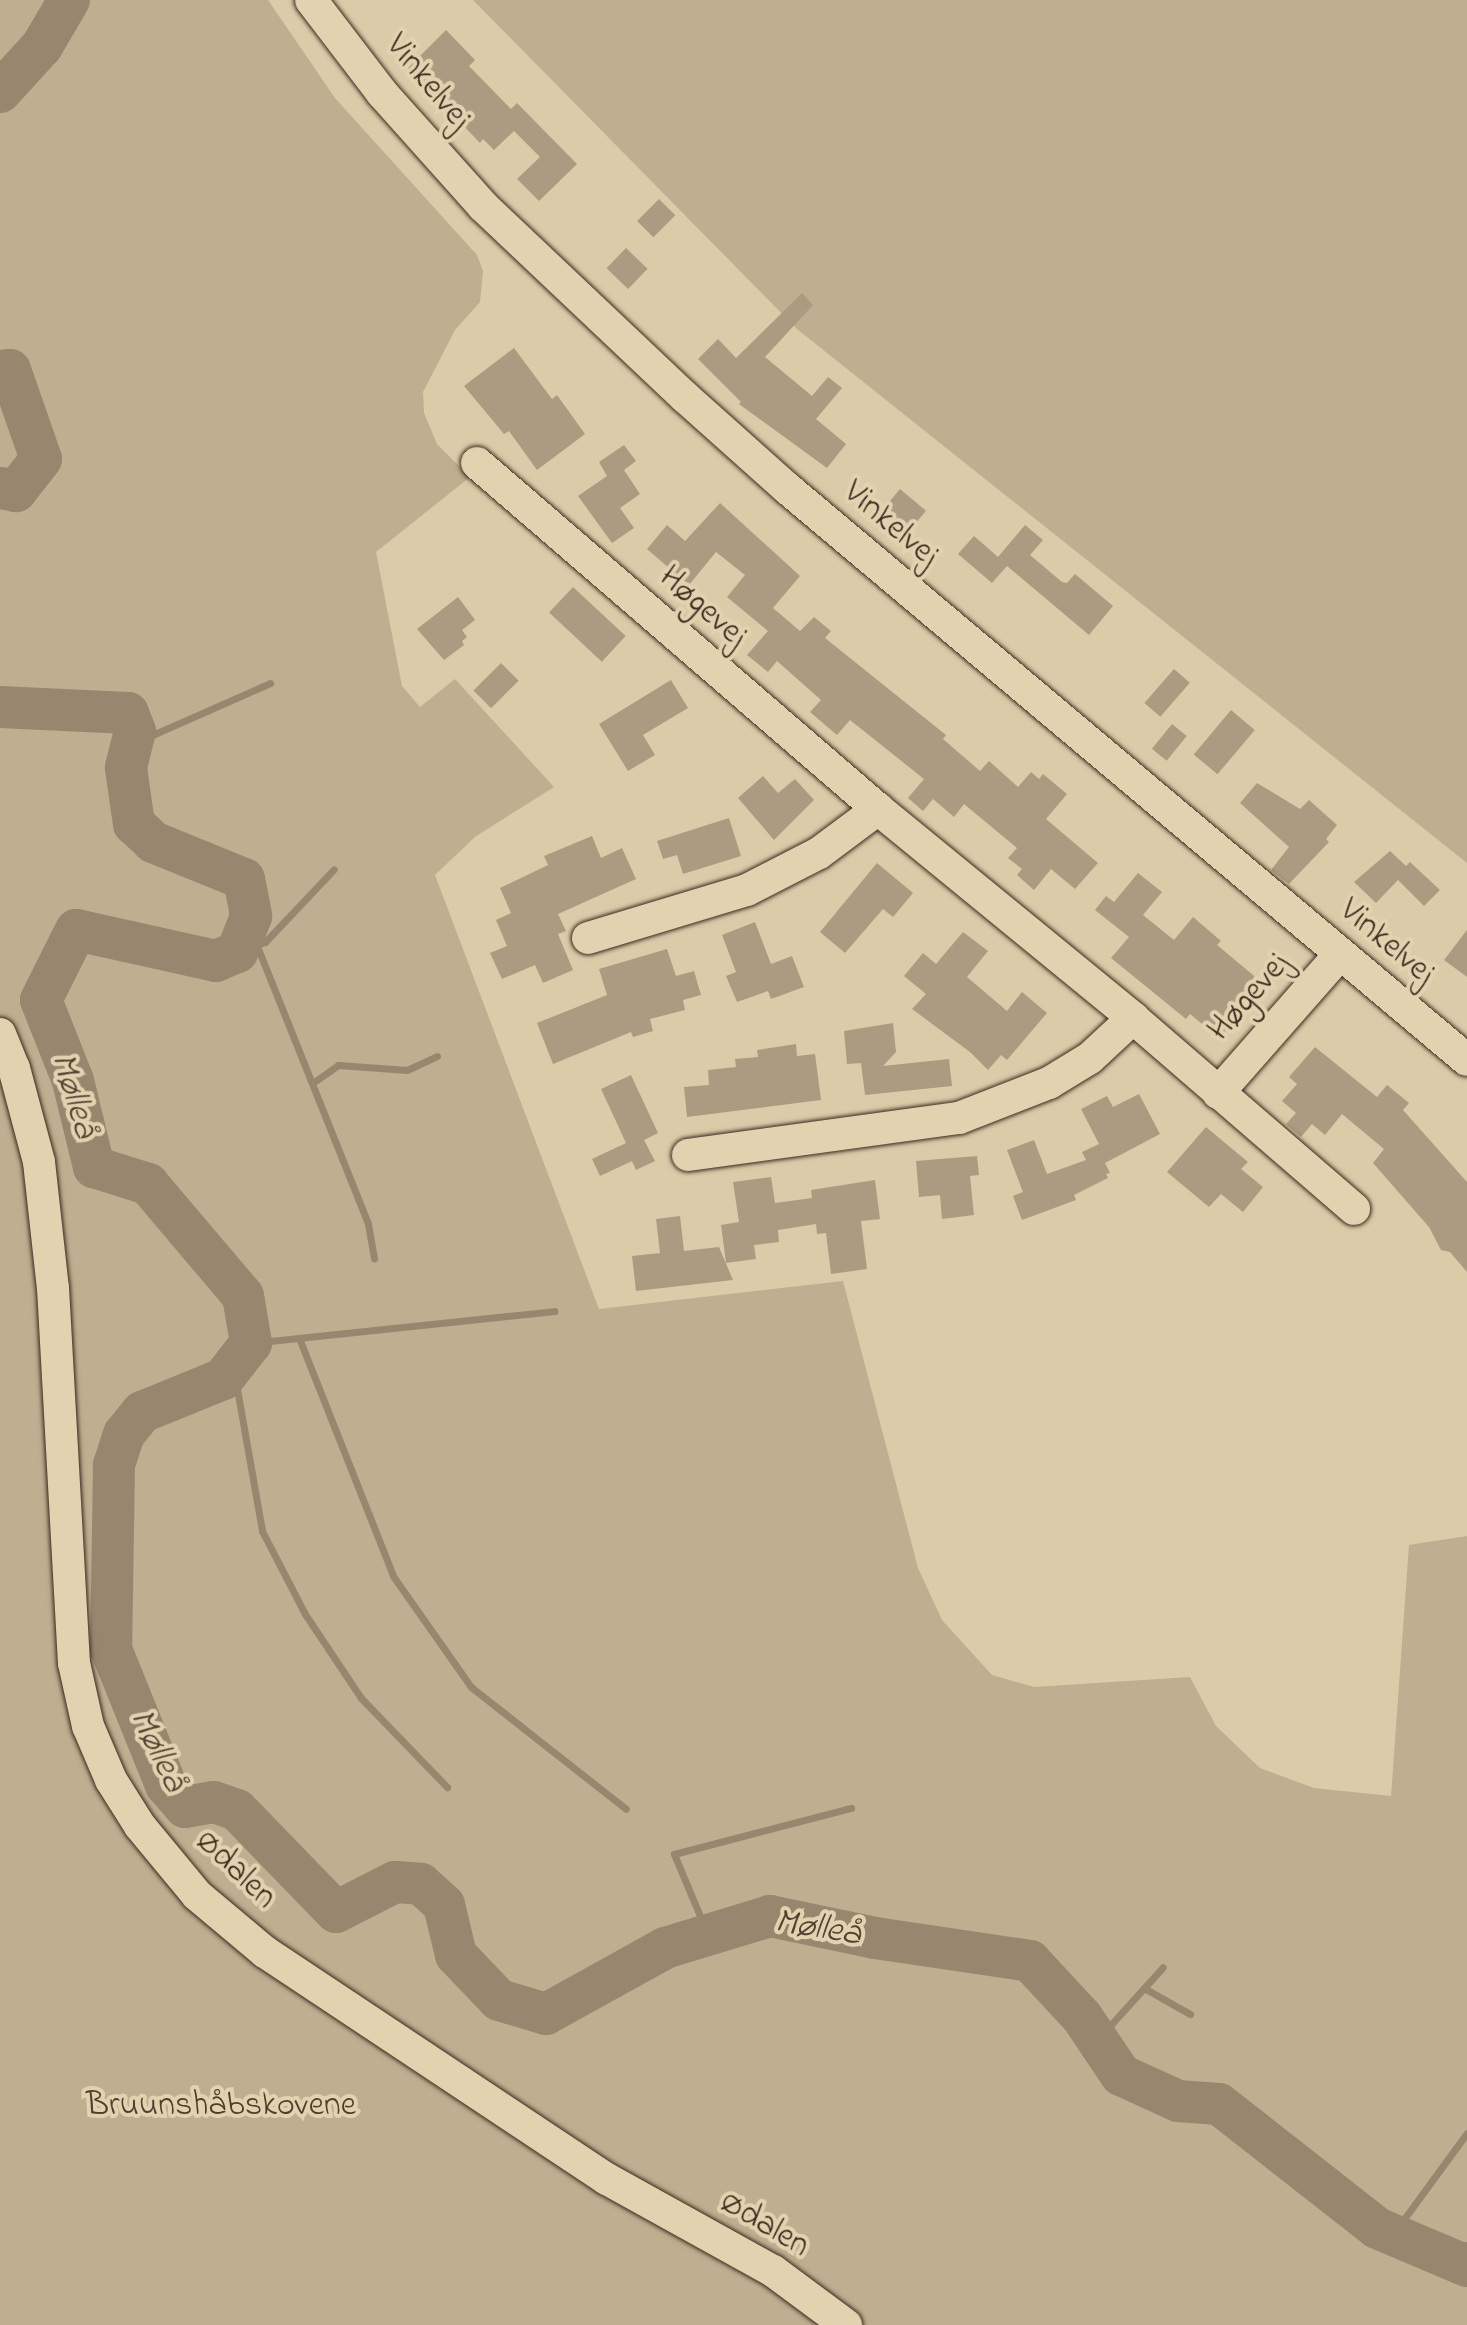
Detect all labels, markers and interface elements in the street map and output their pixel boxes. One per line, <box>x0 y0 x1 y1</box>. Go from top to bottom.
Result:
street label: Vinkelvej <box>375 27 479 139</box>
street label: Vinkelvej <box>834 473 946 577</box>
street label: Høgevej <box>649 558 755 658</box>
street label: Vinkelvej <box>1330 891 1442 995</box>
street label: Høgevej <box>1200 945 1300 1051</box>
water label: Mølleå <box>40 1048 106 1144</box>
water label: Mølleå <box>118 1702 196 1800</box>
street label: Ødalen <box>186 1821 284 1919</box>
water label: Mølleå <box>772 1901 864 1957</box>
park label: Bruunshåbskovene <box>86 2087 356 2127</box>
street label: Ødalen <box>712 2182 816 2268</box>

